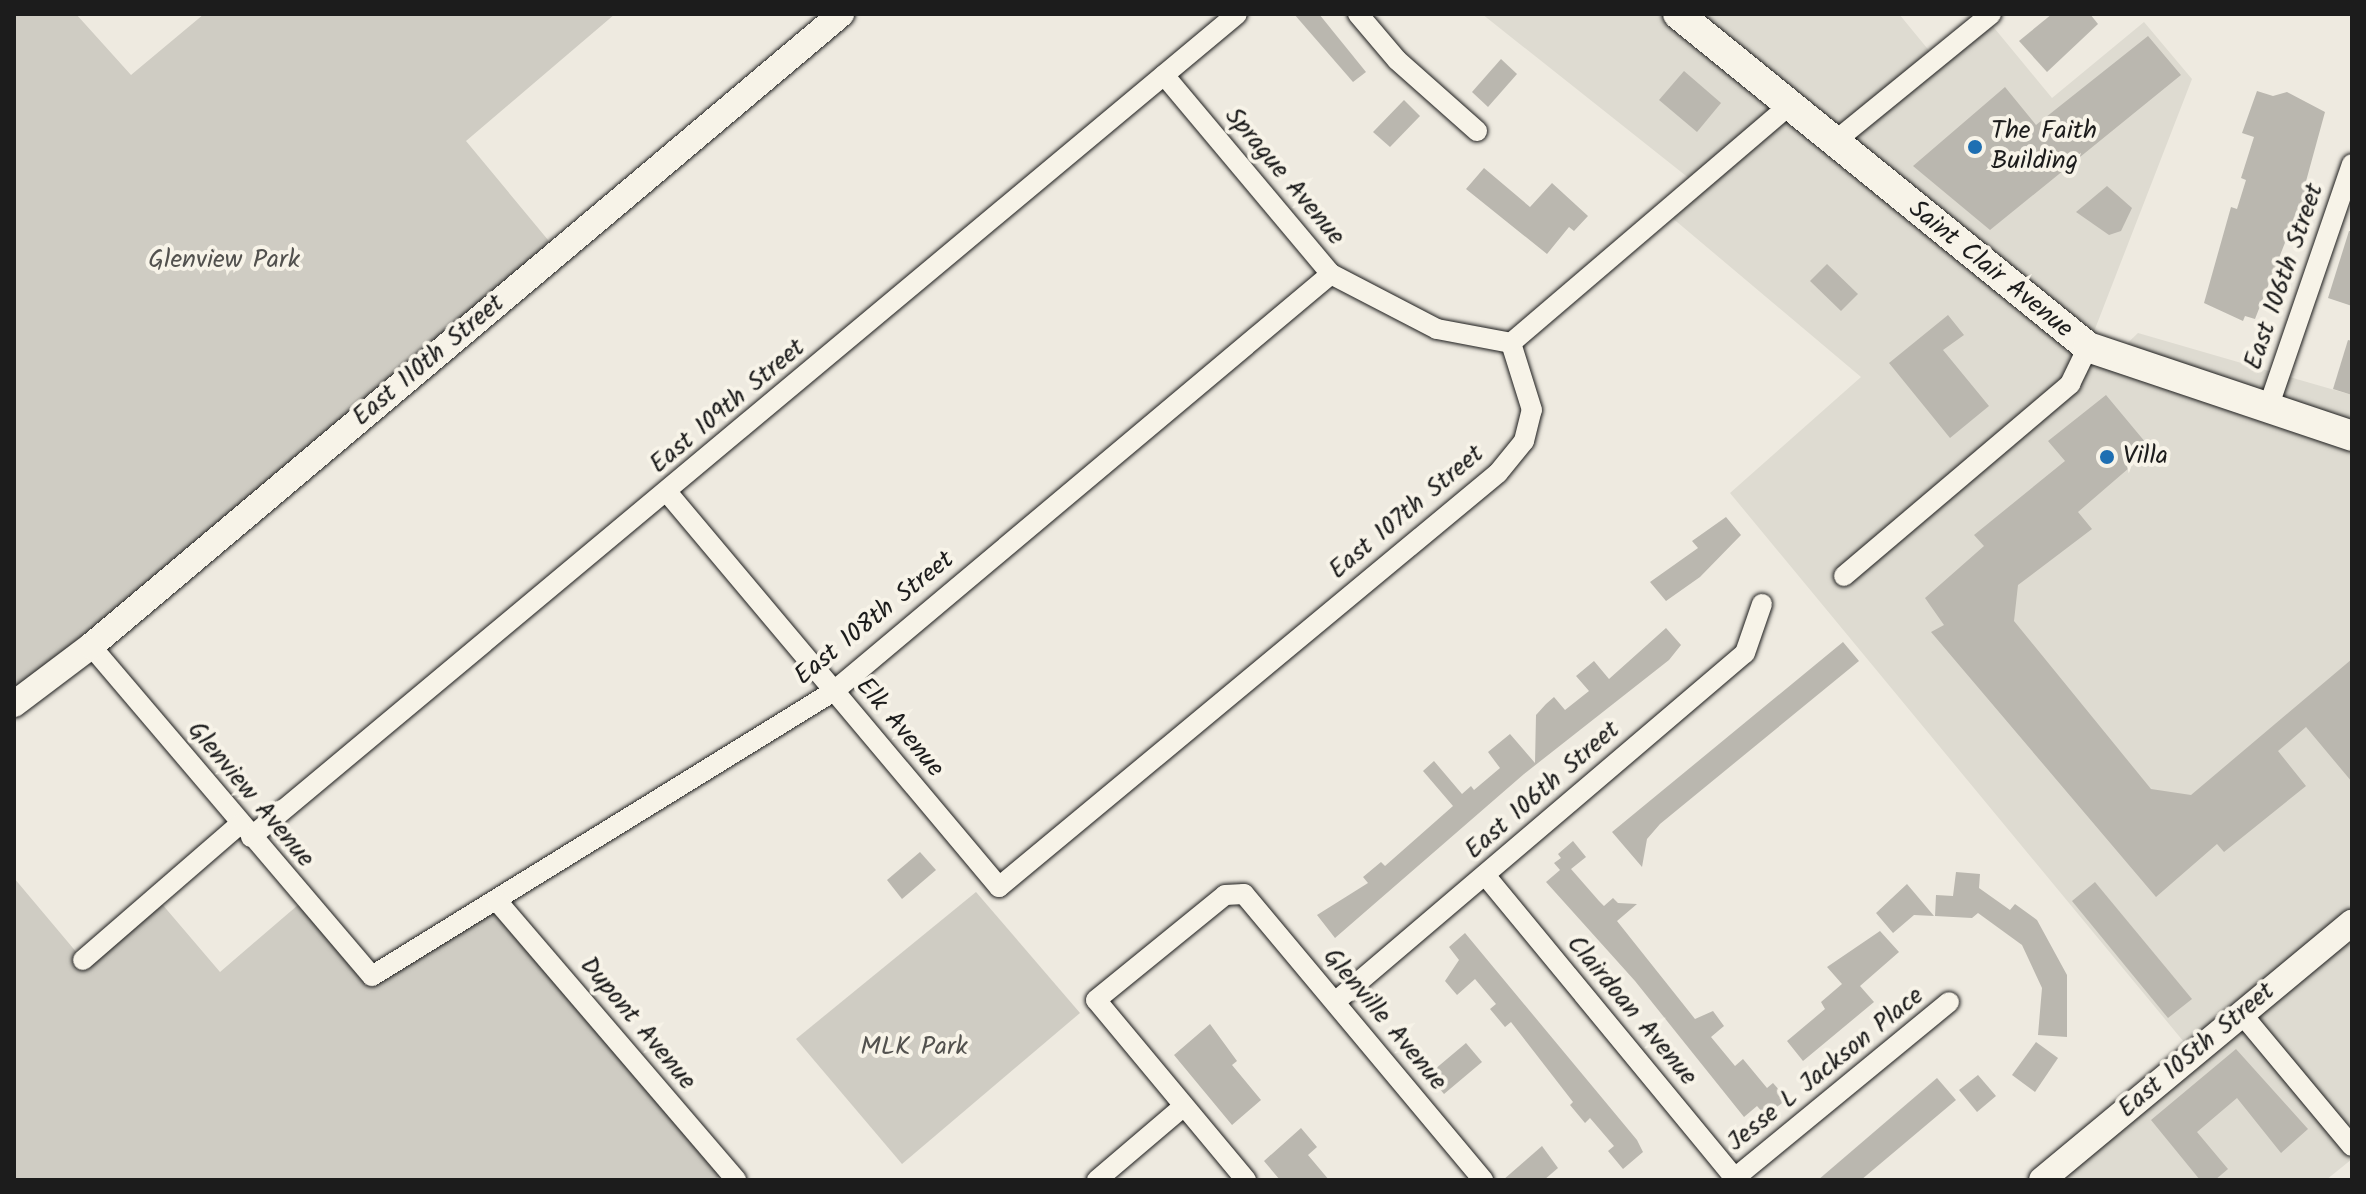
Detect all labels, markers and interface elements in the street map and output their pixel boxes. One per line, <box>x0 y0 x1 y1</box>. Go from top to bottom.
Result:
street label: Sprague Avenue <box>1217 102 1351 252</box>
place label: The Faith Building <box>1991 116 2097 178</box>
marker: The Faith Building <box>1966 138 1984 156</box>
street label: East 106th Street <box>2239 180 2331 374</box>
street label: Saint Clair Avenue <box>1902 194 2078 346</box>
park label: Glenview Park <box>148 245 300 277</box>
street label: East 110th Street <box>347 288 511 434</box>
street label: East 109th Street <box>644 333 812 481</box>
street label: East 107th Street <box>1323 439 1491 587</box>
place label: Villa <box>2123 441 2168 473</box>
marker: Villa <box>2098 448 2116 466</box>
street label: East 108th Street <box>789 545 961 693</box>
street label: Elk Avenue <box>848 672 950 784</box>
street label: East 106th Street <box>1459 715 1627 867</box>
street label: Glenview Avenue <box>180 716 320 874</box>
street label: Clairdoan Avenue <box>1559 929 1703 1093</box>
street label: Glenville Avenue <box>1315 942 1453 1098</box>
street label: Dupont Avenue <box>572 951 702 1097</box>
street label: East 105th Street <box>2112 977 2282 1125</box>
street label: Jesse L Jackson Place <box>1721 981 1931 1159</box>
park label: MLK Park <box>860 1032 968 1064</box>

